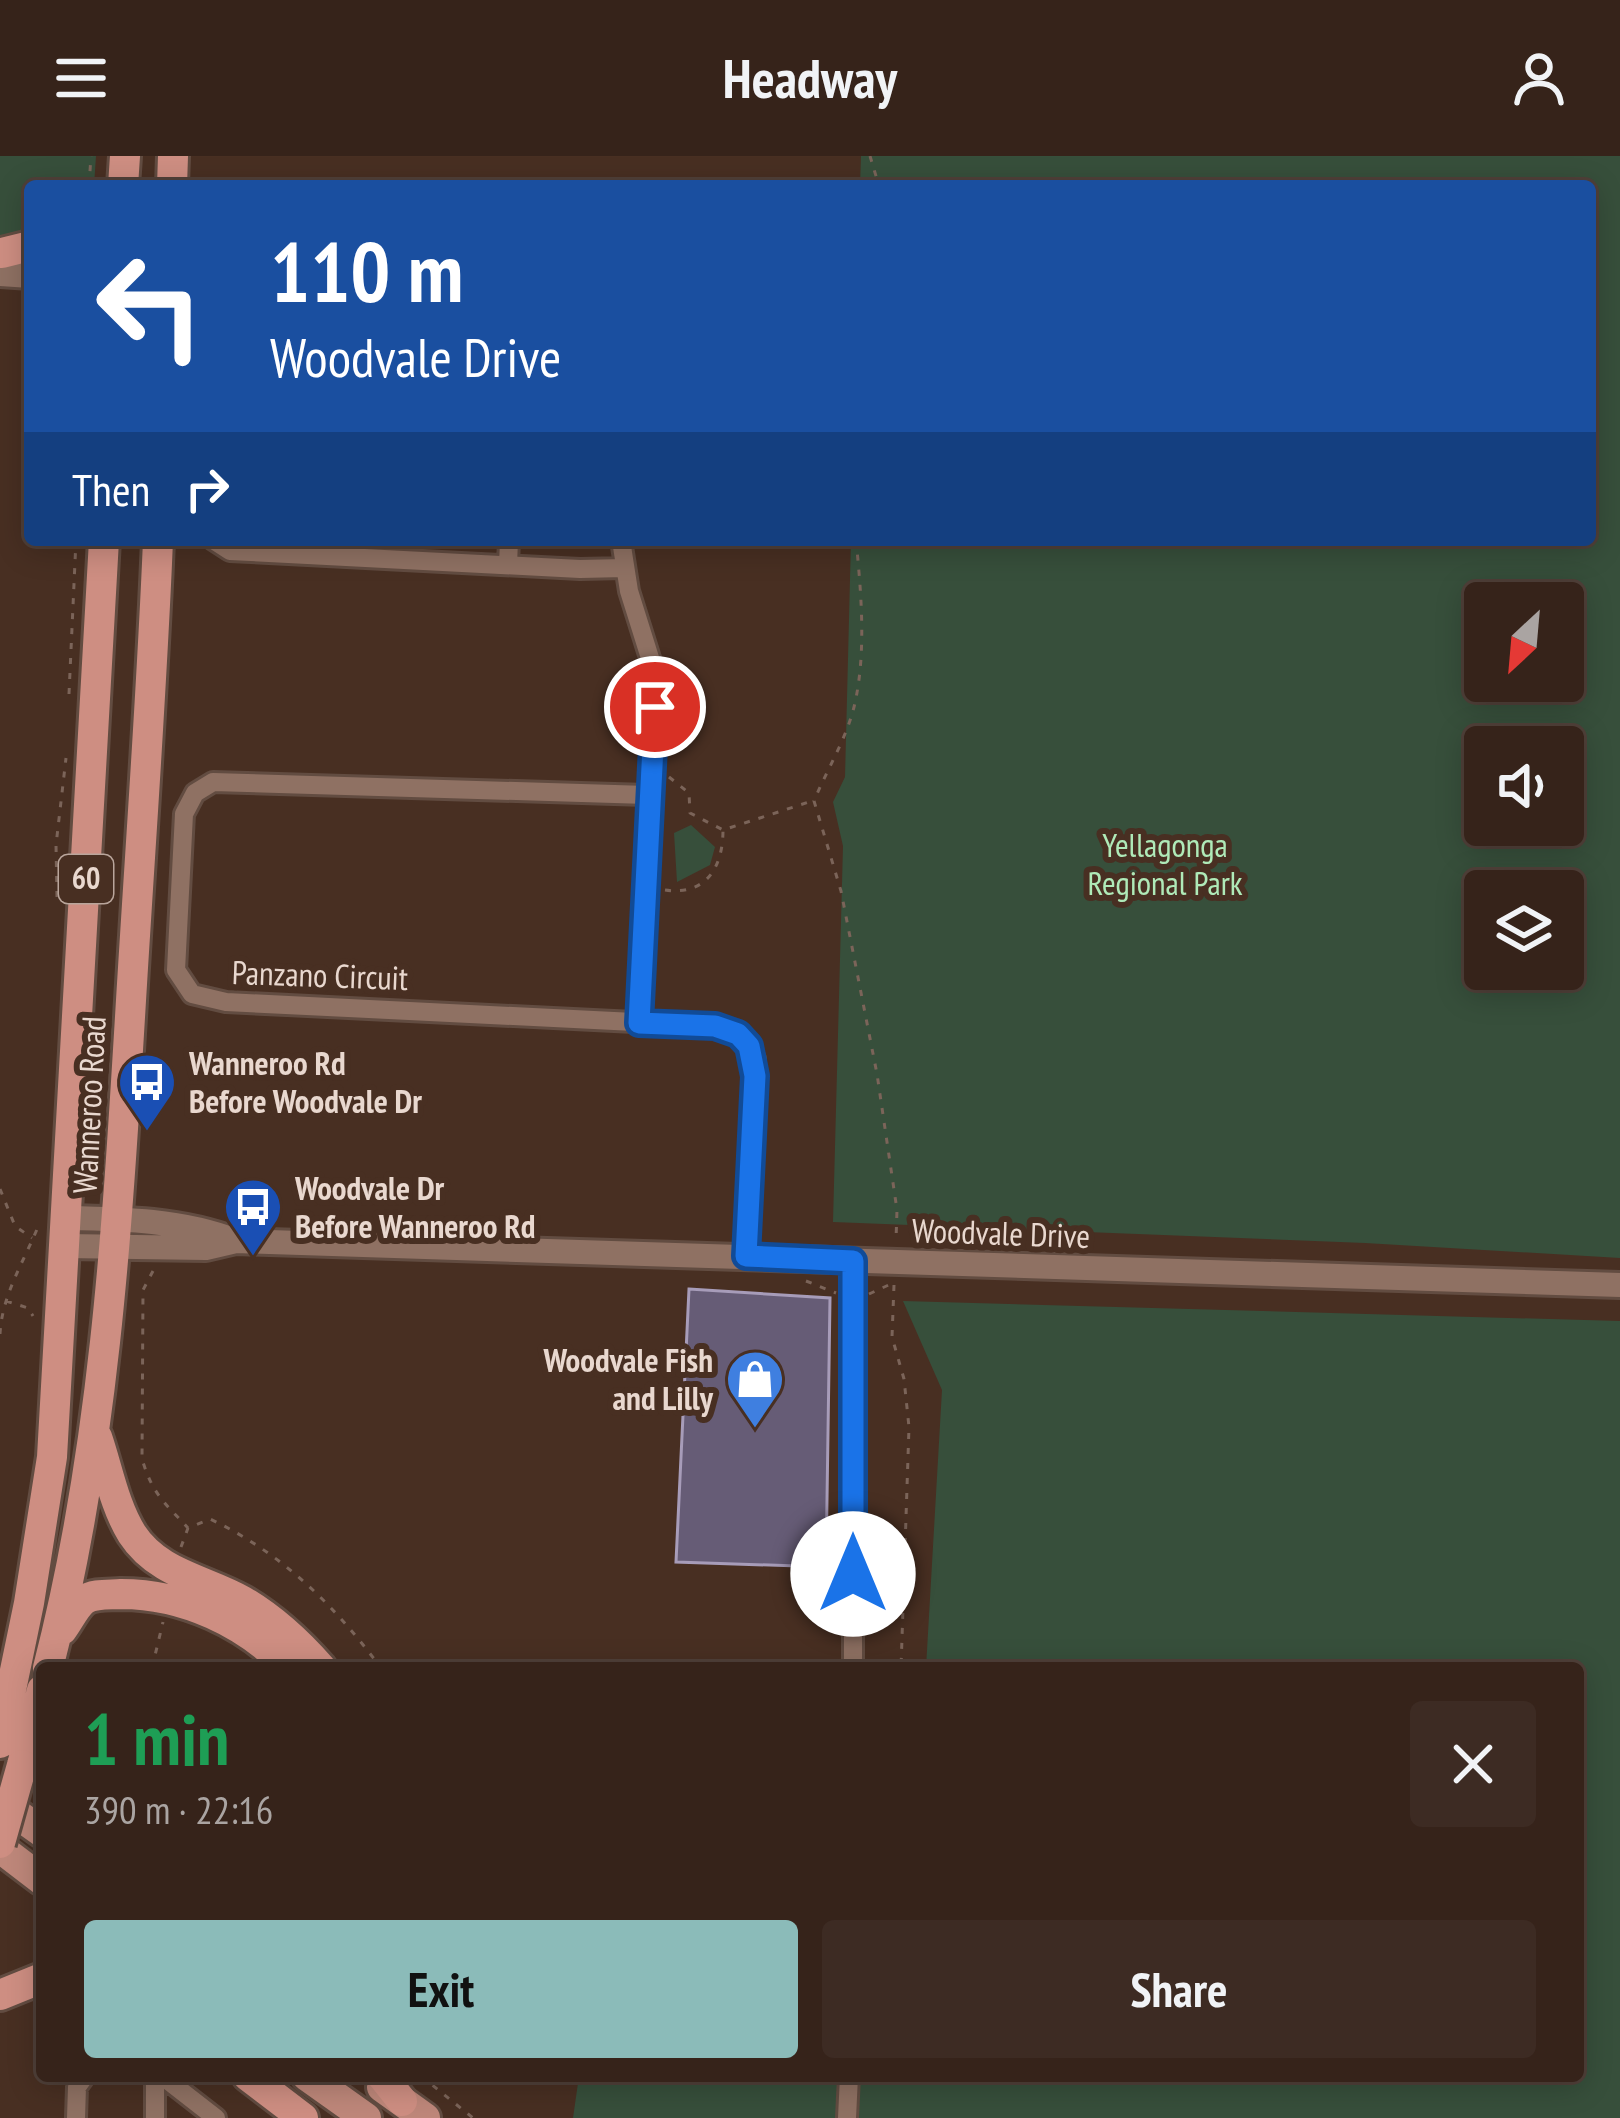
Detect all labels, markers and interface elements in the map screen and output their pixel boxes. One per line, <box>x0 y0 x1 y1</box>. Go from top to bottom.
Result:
text: Headway <box>723 43 897 113</box>
icon: menu <box>48 45 114 111</box>
icon: person <box>1506 45 1572 111</box>
text: 110 m <box>270 216 463 325</box>
icon: left <box>72 228 228 384</box>
text: Woodvale Drive <box>270 322 561 392</box>
icon: right <box>174 456 240 522</box>
text: Then <box>72 460 150 518</box>
north arrow <box>1464 582 1584 702</box>
map controls <box>1464 582 1584 990</box>
pin <box>604 656 706 758</box>
icon: arrive <box>622 674 688 740</box>
button: sound <box>1464 726 1584 846</box>
park label: Yellagonga Regional Park <box>1087 823 1243 904</box>
road number: 60 <box>59 855 113 903</box>
button: layers <box>1464 870 1584 990</box>
street label: Panzano Circuit <box>231 950 409 999</box>
street label: Wanneroo Road <box>62 1015 115 1195</box>
place label: Wanneroo Rd Before Woodvale Dr <box>188 1041 422 1122</box>
bus stop icon: Wanneroo Rd Before Woodvale Dr <box>116 1051 178 1133</box>
place label: Woodvale Dr Before Wanneroo Rd <box>294 1166 535 1247</box>
bus stop icon: Woodvale Dr Before Wanneroo Rd <box>222 1176 284 1258</box>
street label: Woodvale Drive <box>911 1208 1091 1257</box>
place label: Woodvale Fish and Lilly <box>542 1338 714 1419</box>
shop icon: Woodvale Fish and Lilly <box>724 1348 786 1430</box>
position arrow <box>790 1511 916 1637</box>
text: 1 min <box>84 1692 229 1785</box>
button: close <box>1410 1701 1536 1827</box>
text: 390 m · 22:16 <box>84 1784 273 1835</box>
button: Exit <box>84 1920 798 2058</box>
button: Share <box>822 1920 1536 2058</box>

